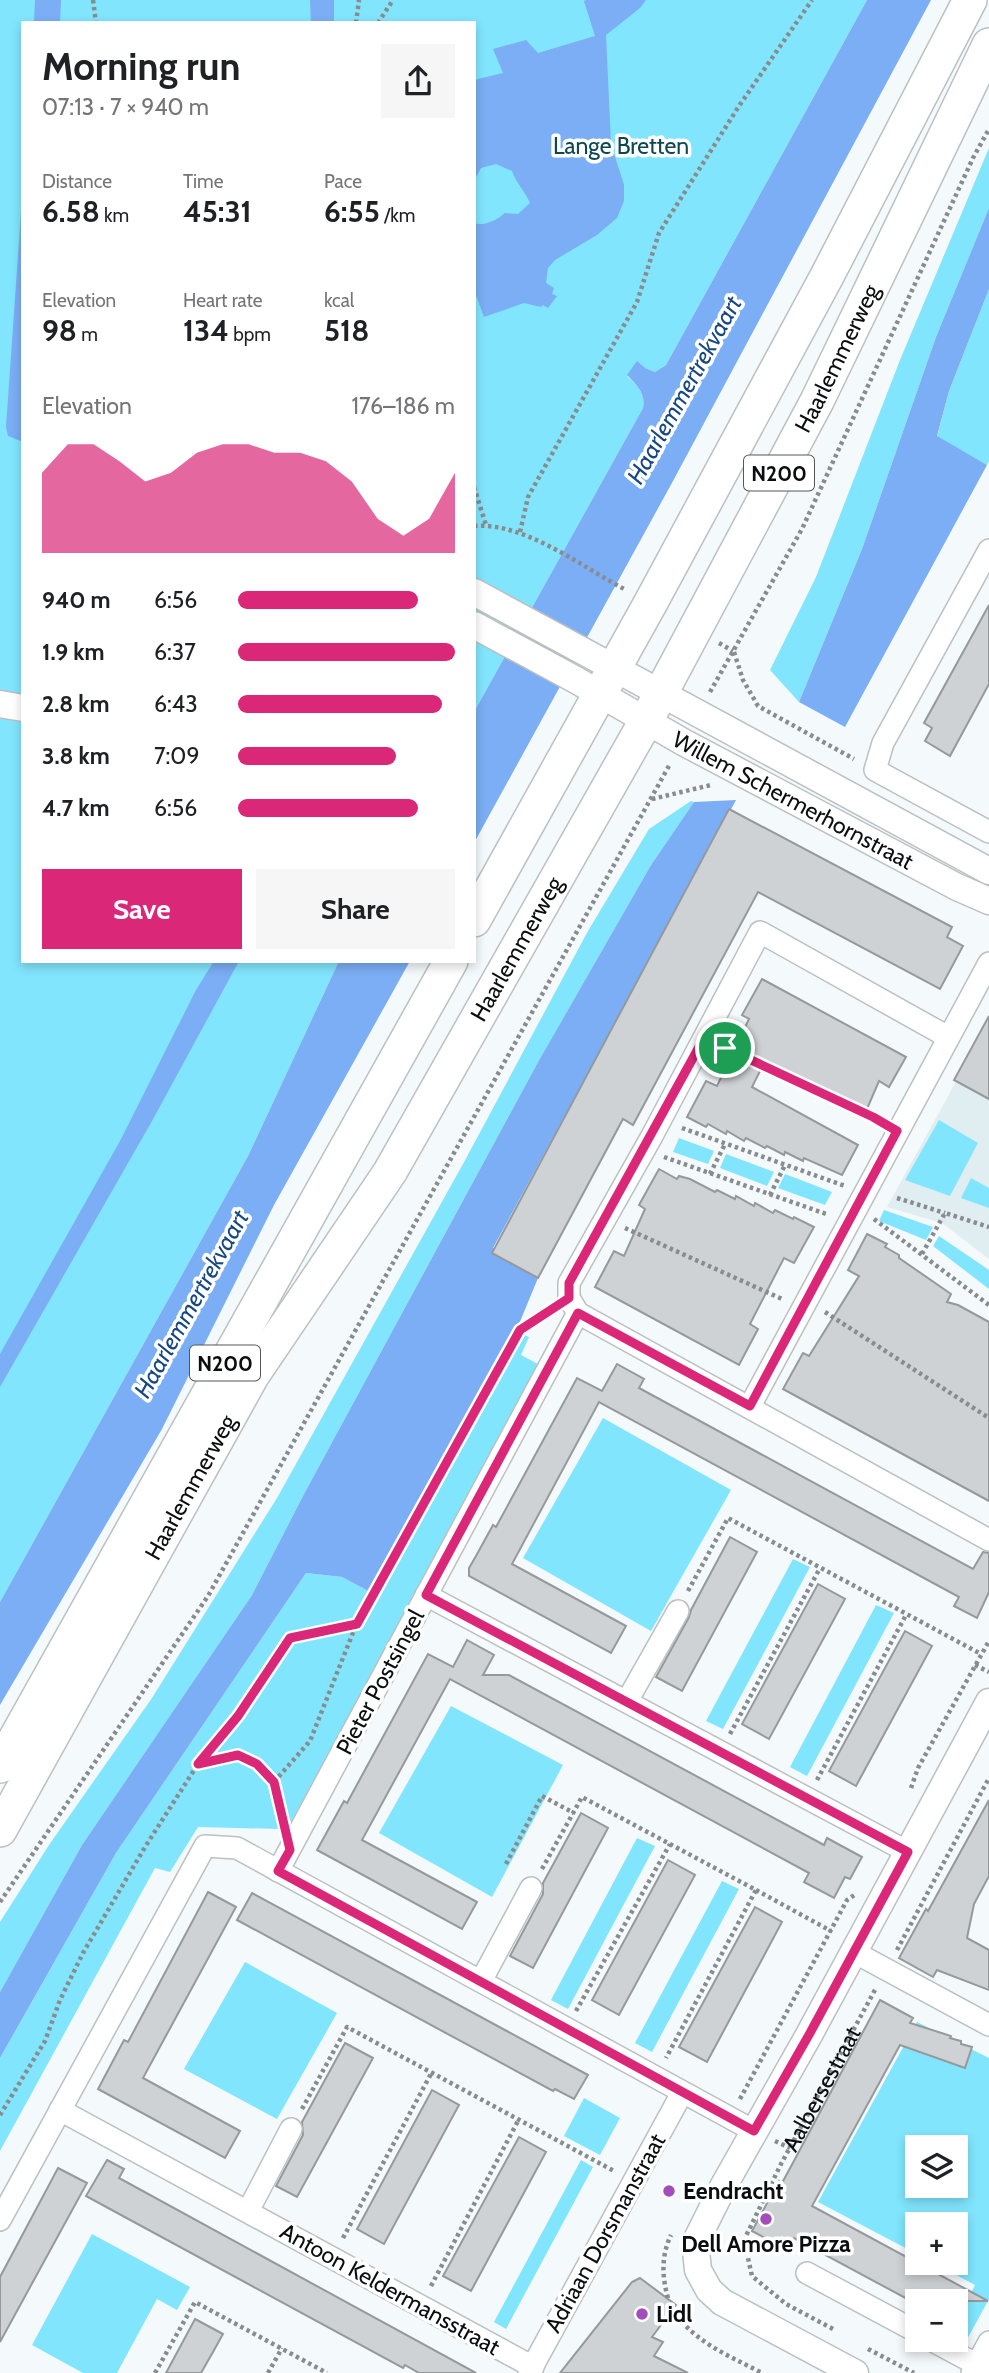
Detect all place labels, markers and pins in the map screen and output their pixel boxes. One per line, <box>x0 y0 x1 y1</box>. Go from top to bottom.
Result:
pin <box>695 1018 755 1078</box>
place label: Eendracht <box>683 2177 783 2205</box>
marker: Eendracht <box>661 2183 677 2199</box>
marker: Dell Amore Pizza <box>758 2211 774 2227</box>
place label: Dell Amore Pizza <box>681 2230 851 2258</box>
place label: Lidl <box>656 2300 692 2328</box>
marker: Lidl <box>634 2306 650 2322</box>

